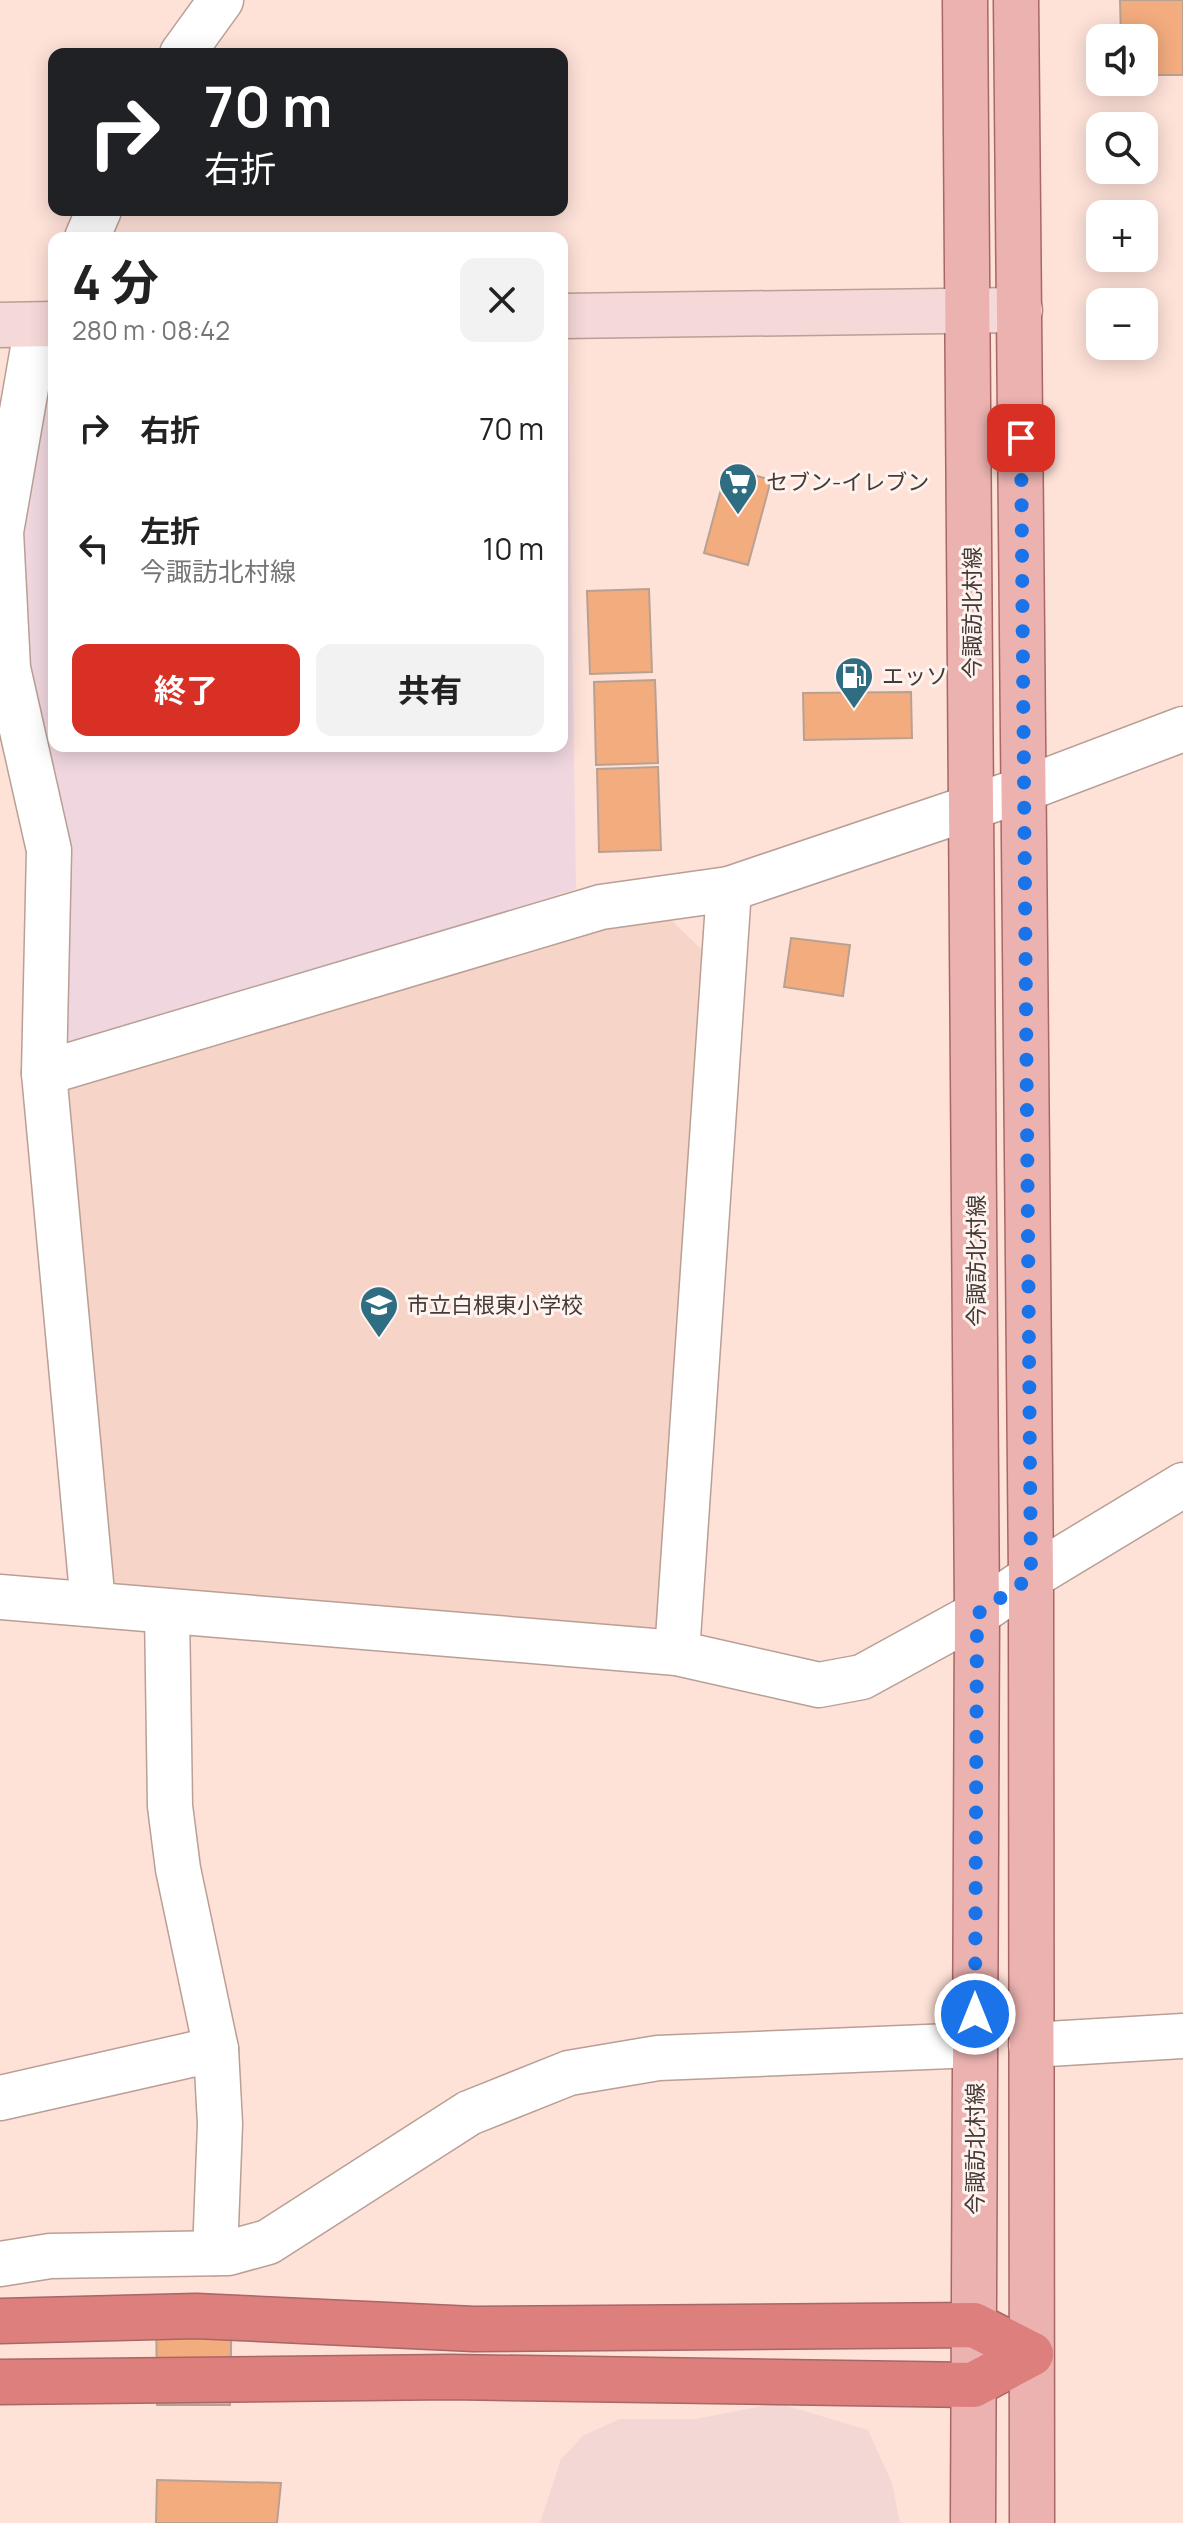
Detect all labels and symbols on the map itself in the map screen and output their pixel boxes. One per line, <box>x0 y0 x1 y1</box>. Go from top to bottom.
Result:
pin <box>987 404 1055 472</box>
supermarket icon: セブン-イレブン <box>717 461 759 516</box>
place label: セブン-イレブン <box>766 467 929 497</box>
street label: 今諏訪北村線 <box>957 547 987 679</box>
fuel station icon: エッソ <box>833 655 875 710</box>
place label: エッソ <box>882 661 948 691</box>
street label: 今諏訪北村線 <box>961 1195 991 1327</box>
school or university icon: 市立白根東小学校 <box>358 1284 400 1339</box>
place label: 市立白根東小学校 <box>407 1290 583 1320</box>
position arrow <box>933 1972 1017 2056</box>
street label: 今諏訪北村線 <box>960 2083 990 2215</box>

